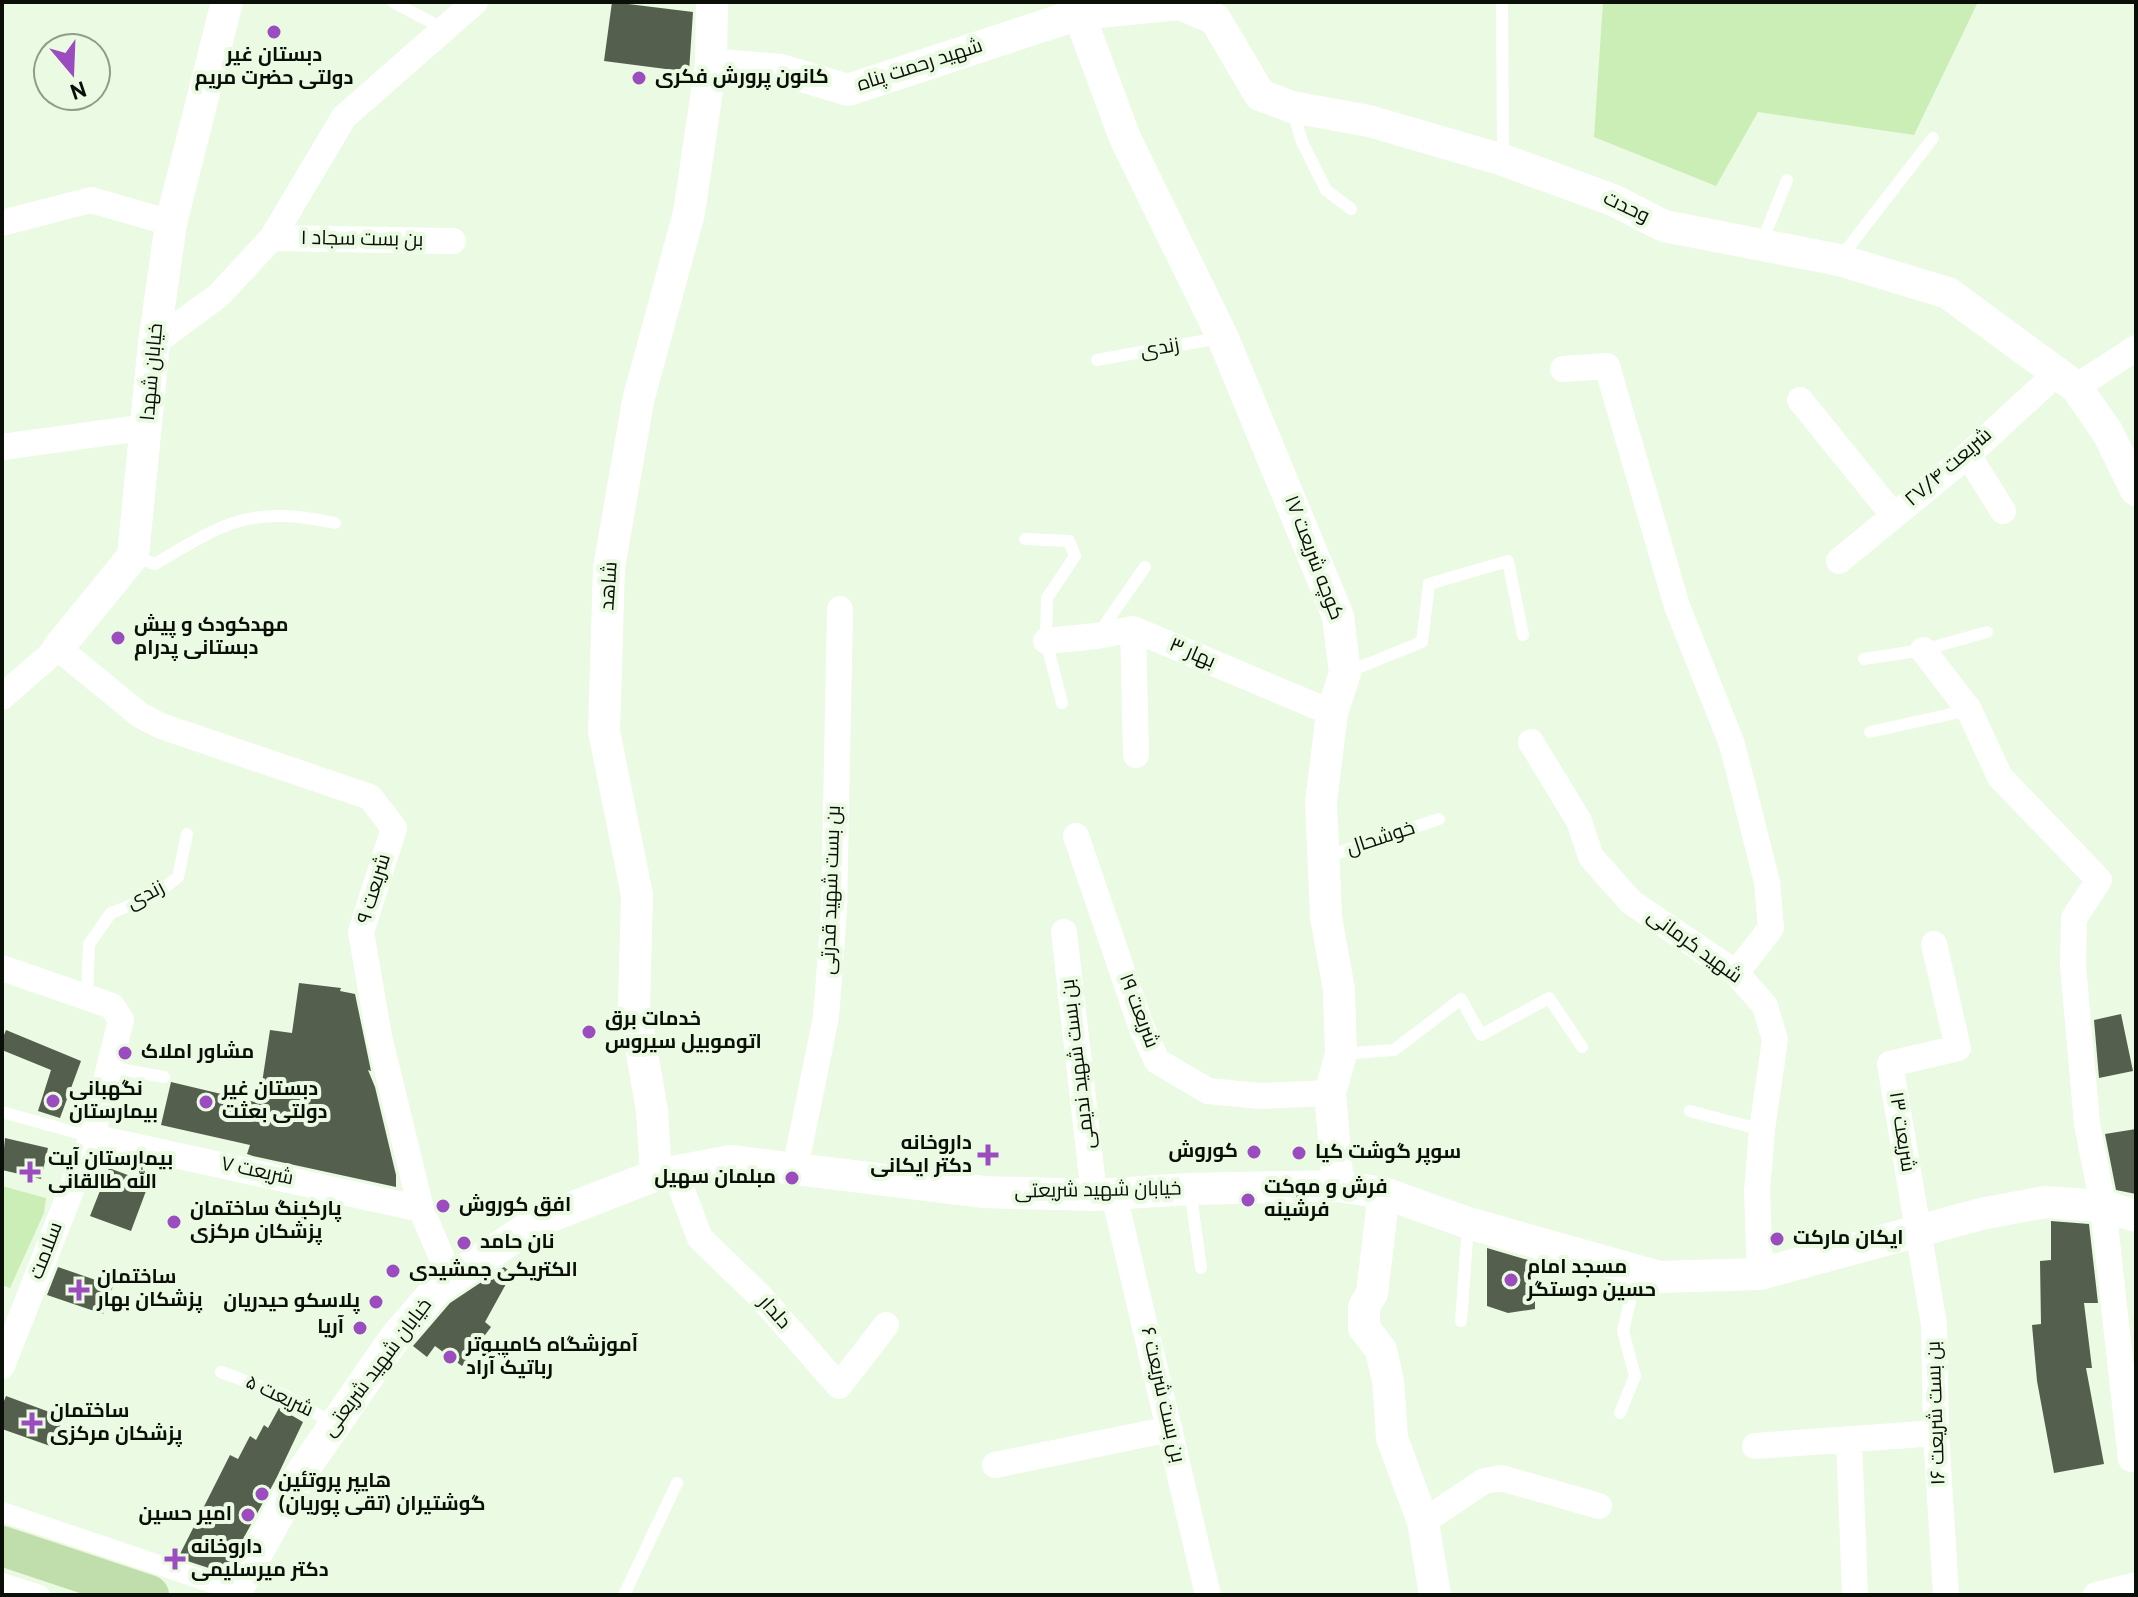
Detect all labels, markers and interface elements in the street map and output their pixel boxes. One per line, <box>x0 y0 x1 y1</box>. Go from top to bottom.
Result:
marker: دبستان غیر دولتی حضرت مریم <box>265 23 283 41</box>
north arrow <box>32 32 112 112</box>
street label: شهید رحمت پناه <box>854 33 986 99</box>
place label: دبستان غیر دولتی حضرت مریم <box>195 43 353 92</box>
place label: کانون پرورش فکری <box>655 65 829 91</box>
marker: کانون پرورش فکری <box>630 69 648 87</box>
text: N <box>66 73 90 104</box>
street label: وحدت <box>1599 186 1653 230</box>
street label: بن بست سجاد ۱ <box>300 226 424 254</box>
street label: خیابان شهدا <box>136 322 170 422</box>
street label: زندی <box>1138 333 1182 365</box>
street label: شریعت ۲۷/۴ <box>1900 423 1998 513</box>
street label: کوچه شریعت ۱۷ <box>1277 492 1349 624</box>
street label: شاهد <box>595 561 625 611</box>
place label: مهدکودک و پیش دبستانی پدرام <box>134 613 289 662</box>
marker: مهدکودک و پیش دبستانی پدرام <box>109 629 127 647</box>
street label: بهار ۳ <box>1165 633 1219 675</box>
street label: بن بست شهید قدرتی <box>816 805 848 975</box>
street label: خوشحال <box>1343 816 1419 862</box>
street label: شریعت ۹ <box>352 851 398 927</box>
street label: زندی <box>123 875 169 917</box>
street label: شهید کرمانی <box>1641 904 1747 990</box>
street label: شریعت ۱۹ <box>1112 970 1164 1052</box>
street label: بن بست شهید ندیمی <box>1056 977 1102 1151</box>
place label: خدمات برق اتوموبیل سیروس <box>605 1007 762 1056</box>
marker: خدمات برق اتوموبیل سیروس <box>580 1023 598 1041</box>
place label: مشاور املاک <box>141 1040 254 1066</box>
marker: مشاور املاک <box>116 1044 134 1062</box>
place label: نگهبانی بیمارستان <box>69 1077 158 1126</box>
place label: دبستان غیر دولتی بعثت <box>221 1077 328 1126</box>
street label: شریعت ۱۳ <box>1882 1090 1920 1174</box>
marker: نگهبانی بیمارستان <box>44 1092 62 1110</box>
marker: دبستان غیر دولتی بعثت <box>197 1093 215 1111</box>
place label: داروخانه دکتر ایکانی <box>870 1131 972 1180</box>
place label: کوروش <box>1169 1139 1238 1165</box>
place label: سوپر گوشت کیا <box>1315 1140 1461 1166</box>
marker: کوروش <box>1245 1143 1263 1161</box>
marker: سوپر گوشت کیا <box>1290 1144 1308 1162</box>
marker: داروخانه دکتر ایکانی <box>979 1146 997 1164</box>
place label: بیمارستان آیت الله طالقانی <box>48 1147 173 1196</box>
street label: شریعت ۷ <box>218 1152 296 1192</box>
marker: بیمارستان آیت الله طالقانی <box>19 1161 41 1183</box>
place label: مبلمان سهیل <box>654 1165 776 1191</box>
marker: مبلمان سهیل <box>783 1169 801 1187</box>
place label: فرش و موکت فرشینه <box>1264 1175 1388 1224</box>
street label: خیابان شهید شریعتی <box>1014 1177 1182 1205</box>
marker: فرش و موکت فرشینه <box>1239 1191 1257 1209</box>
place label: افق کوروش <box>459 1193 571 1219</box>
place label: پارکینگ ساختمان پزشکان مرکزی <box>190 1197 341 1246</box>
marker: افق کوروش <box>434 1197 452 1215</box>
marker: پارکینگ ساختمان پزشکان مرکزی <box>165 1213 183 1231</box>
street label: سلامت <box>24 1219 70 1283</box>
place label: ایکان مارکت <box>1793 1226 1904 1252</box>
place label: نان حامد <box>480 1230 555 1256</box>
marker: ایکان مارکت <box>1768 1230 1786 1248</box>
marker: نان حامد <box>455 1234 473 1252</box>
place label: مسجد امام حسین دوستگر <box>1526 1255 1656 1304</box>
place label: الکتریکی جمشیدی <box>409 1258 578 1284</box>
marker: الکتریکی جمشیدی <box>384 1262 402 1280</box>
place label: ساختمان پزشکان بهار <box>96 1265 203 1314</box>
marker: مسجد امام حسین دوستگر <box>1502 1271 1520 1289</box>
marker: ساختمان پزشکان بهار <box>68 1279 90 1301</box>
place label: پلاسکو حیدریان <box>223 1289 360 1315</box>
street label: دلدار <box>751 1290 796 1335</box>
street label: خیابان شهید شریعتی <box>317 1293 439 1443</box>
marker: پلاسکو حیدریان <box>367 1293 385 1311</box>
place label: آریا <box>317 1315 345 1341</box>
marker: آریا <box>351 1319 369 1337</box>
street label: بن بست شریعت ۶ <box>1134 1325 1190 1465</box>
place label: آموزشگاه کامپیوتر رباتیک آراد <box>465 1333 639 1382</box>
street label: بن بست شریعت ۱۶ <box>1921 1340 1953 1486</box>
marker: آموزشگاه کامپیوتر رباتیک آراد <box>441 1348 459 1366</box>
street label: شریعت ۵ <box>241 1370 317 1424</box>
place label: ساختمان پزشکان مرکزی <box>50 1399 182 1448</box>
marker: ساختمان پزشکان مرکزی <box>21 1412 43 1434</box>
place label: هایپر پروتئین گوشتیران (تقی پوریان) <box>278 1469 486 1518</box>
marker: هایپر پروتئین گوشتیران (تقی پوریان) <box>253 1485 271 1503</box>
place label: امیر حسین <box>138 1502 232 1528</box>
marker: امیر حسین <box>239 1506 257 1524</box>
place label: داروخانه دکتر میرسلیمی <box>191 1535 329 1584</box>
marker: داروخانه دکتر میرسلیمی <box>166 1550 184 1568</box>

